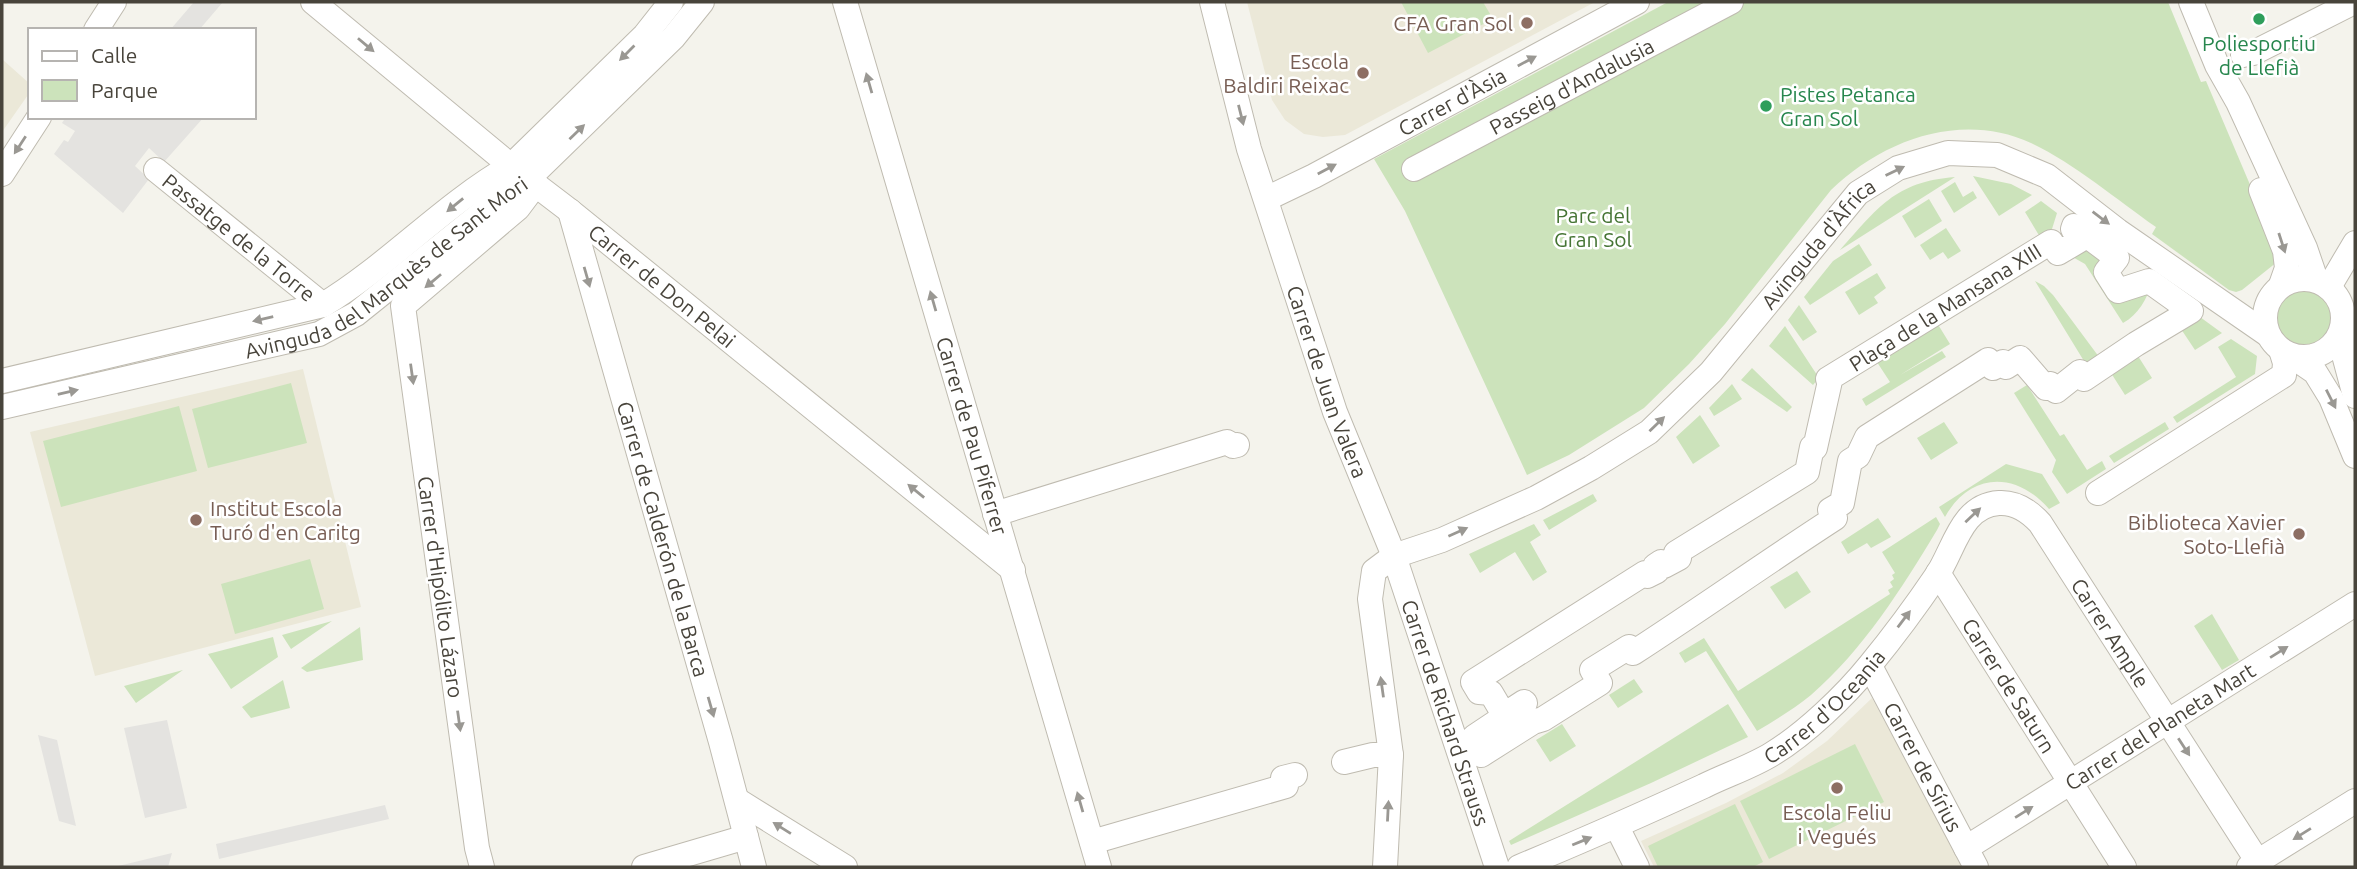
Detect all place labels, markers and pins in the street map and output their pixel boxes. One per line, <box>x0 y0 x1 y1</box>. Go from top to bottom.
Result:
place label: CFA Gran Sol <box>1393 11 1513 35</box>
marker: Poliesportiu de Llefià <box>2251 11 2267 27</box>
marker: CFA Gran Sol <box>1519 15 1535 31</box>
place label: Poliesportiu de Llefià <box>2202 31 2316 79</box>
place label: Escola Baldiri Reixac <box>1223 49 1349 97</box>
marker: Escola Baldiri Reixac <box>1355 65 1371 81</box>
place label: Pistes Petanca Gran Sol <box>1780 82 1916 130</box>
marker: Pistes Petanca Gran Sol <box>1758 98 1774 114</box>
place label: Institut Escola Turó d'en Caritg <box>210 496 361 544</box>
place label: Biblioteca Xavier Soto-Llefià <box>2128 510 2285 558</box>
marker: Institut Escola Turó d'en Caritg <box>188 512 204 528</box>
marker: Biblioteca Xavier Soto-Llefià <box>2291 526 2307 542</box>
marker: Escola Feliu i Vegués <box>1829 780 1845 796</box>
place label: Escola Feliu i Vegués <box>1782 800 1892 848</box>

